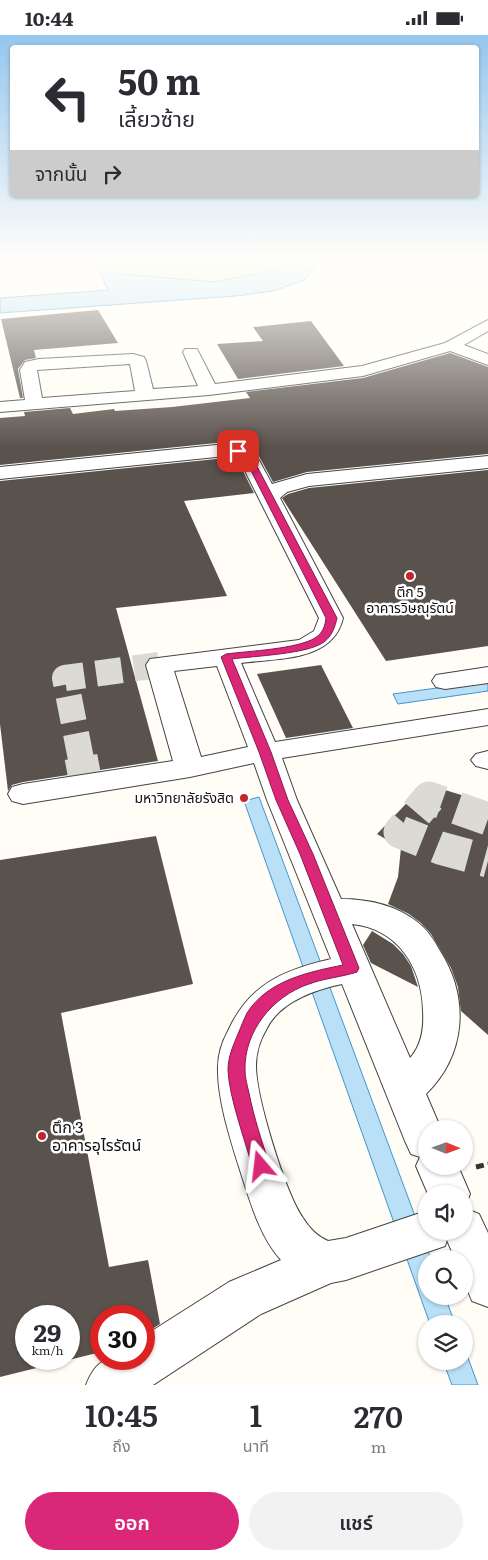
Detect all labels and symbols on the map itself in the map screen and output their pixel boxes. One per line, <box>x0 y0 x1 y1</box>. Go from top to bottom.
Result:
pin <box>217 430 259 472</box>
marker: ตึก 5 อาคารวิษณุรัตน์ <box>404 570 416 582</box>
place label: ตึก 5 อาคารวิษณุรัตน์ <box>366 581 454 617</box>
place label: มหาวิทยาลัยรังสิต <box>135 787 234 807</box>
marker: มหาวิทยาลัยรังสิต <box>238 792 250 804</box>
place label: ตึก 3 อาคารอุไรรัตน์ <box>52 1114 141 1156</box>
north arrow <box>418 1120 472 1175</box>
marker: ตึก 3 อาคารอุไรรัตน์ <box>36 1130 48 1142</box>
position arrow <box>234 1139 286 1191</box>
speed limit sign: 30 <box>90 1305 155 1370</box>

